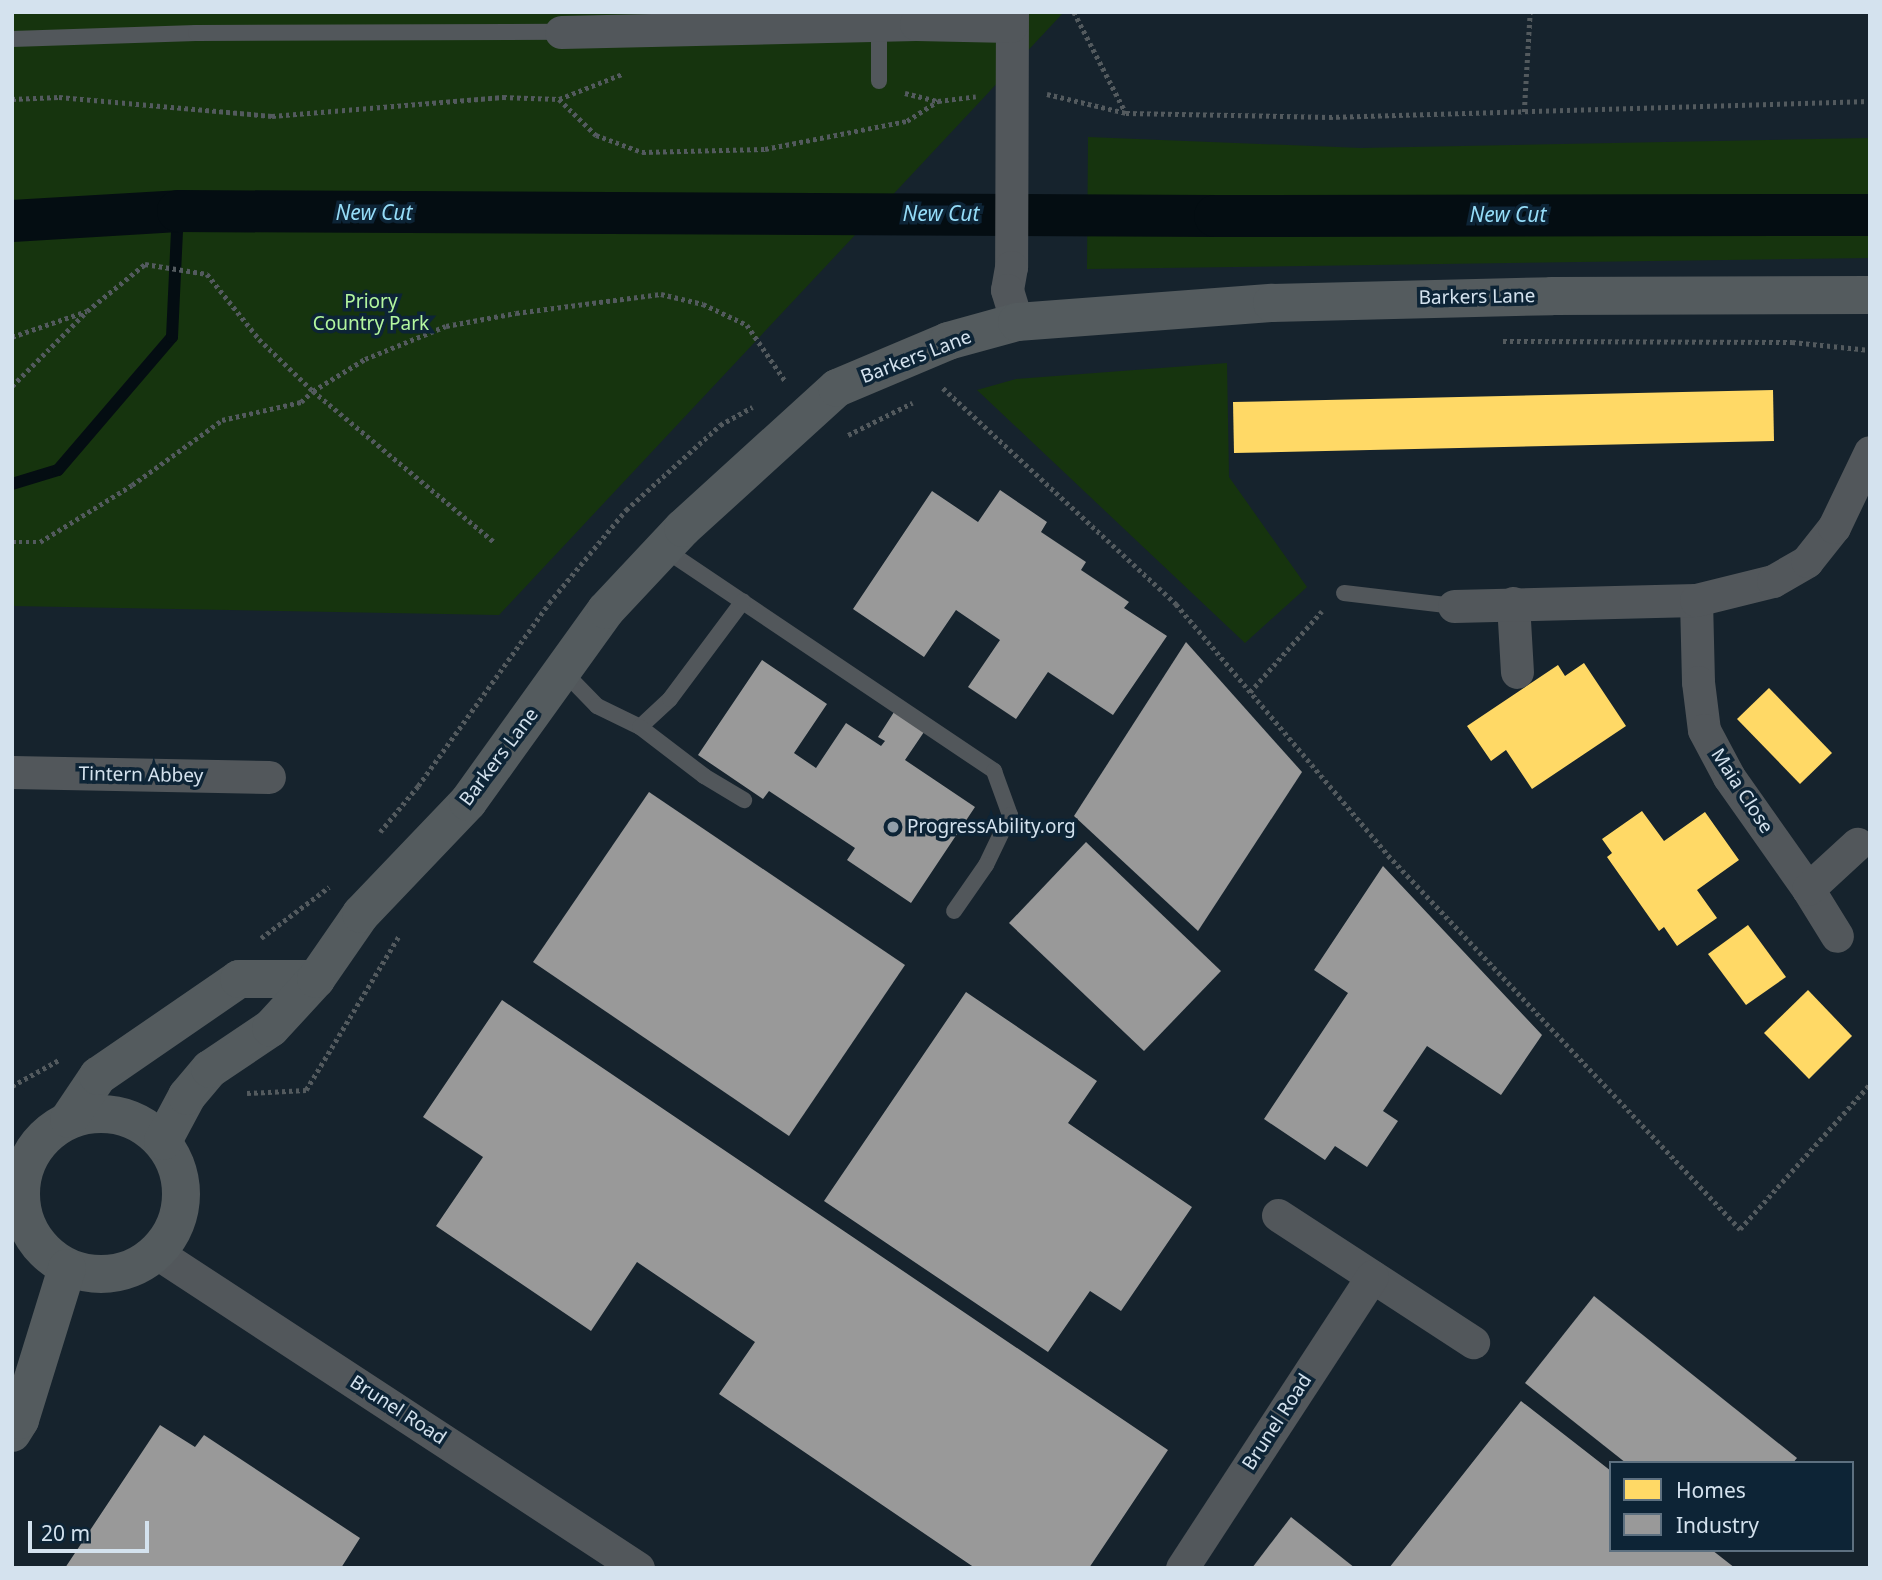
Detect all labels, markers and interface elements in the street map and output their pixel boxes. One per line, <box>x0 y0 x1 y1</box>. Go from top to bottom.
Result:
water label: New Cut <box>335 199 413 225</box>
water label: New Cut <box>902 200 980 226</box>
water label: New Cut <box>1469 201 1547 227</box>
street label: Barkers Lane <box>1418 285 1536 309</box>
park label: Priory Country Park <box>313 291 429 335</box>
street label: Barkers Lane <box>857 325 975 389</box>
street label: Barkers Lane <box>455 704 543 810</box>
street label: Maia Close <box>1706 744 1778 838</box>
street label: Tintern Abbey <box>78 763 204 787</box>
place label: ProgressAbility.org <box>907 816 1076 838</box>
marker: ProgressAbility.org <box>885 819 901 835</box>
street label: Brunel Road <box>1238 1370 1316 1474</box>
street label: Brunel Road <box>346 1371 450 1449</box>
legend <box>1609 1461 1854 1552</box>
text: Homes <box>1676 1476 1746 1504</box>
scale bar <box>32 1506 152 1550</box>
text: Industry <box>1676 1511 1759 1539</box>
text: 20 m <box>41 1519 90 1547</box>

